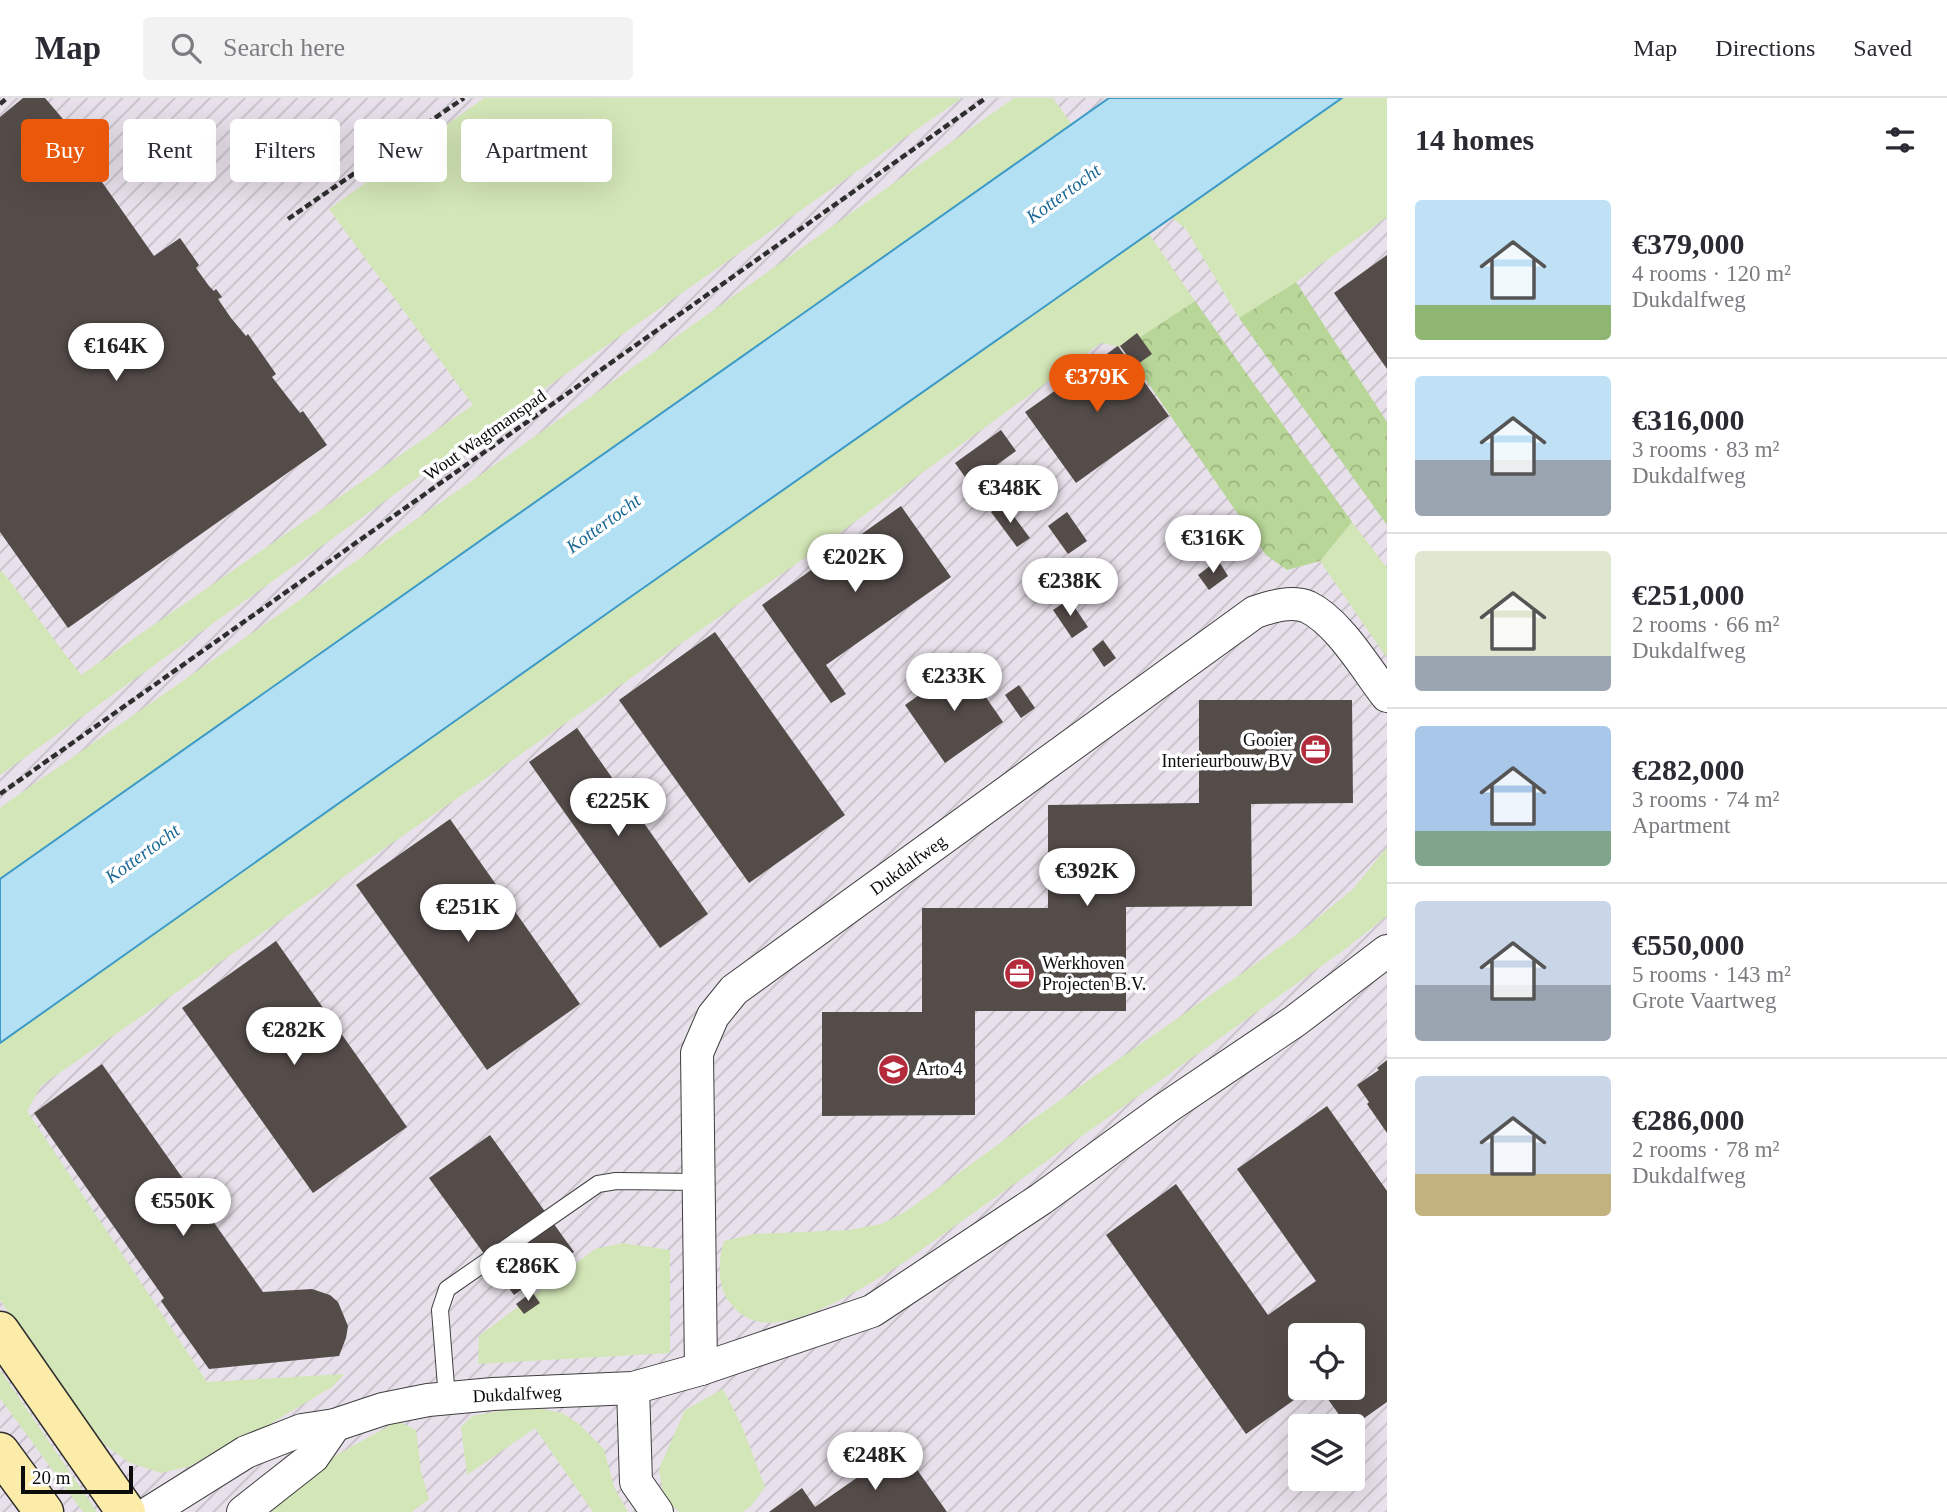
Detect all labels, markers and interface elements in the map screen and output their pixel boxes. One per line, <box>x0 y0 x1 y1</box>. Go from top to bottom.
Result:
search box <box>143 17 633 80</box>
icon: search <box>167 29 205 67</box>
text: Map <box>35 30 101 66</box>
text: Search here <box>223 33 345 62</box>
text: Map <box>1633 35 1677 61</box>
text: Directions <box>1715 35 1815 61</box>
text: Saved <box>1853 35 1912 61</box>
chip: Buy <box>21 119 109 182</box>
chip: Rent <box>123 119 216 182</box>
chip: Filters <box>230 119 340 182</box>
chip: New <box>354 119 447 182</box>
chip: Apartment <box>461 119 612 182</box>
icon: filters <box>1881 121 1919 159</box>
text: 14 homes <box>1415 123 1534 156</box>
water label: Kottertocht <box>1021 159 1105 228</box>
text: €379,000 <box>1632 227 1745 260</box>
icon: home <box>1471 228 1555 312</box>
text: 4 rooms · 120 m² <box>1632 261 1791 286</box>
text: Dukdalfweg <box>1632 287 1746 312</box>
pin: €164K <box>67 324 165 383</box>
text: €164K <box>84 333 148 358</box>
pin: €379K <box>1048 354 1146 414</box>
text: €379K <box>1065 364 1129 389</box>
street label: Wout Wagtmanspad <box>420 385 550 485</box>
text: €316,000 <box>1632 403 1745 436</box>
icon: home <box>1471 404 1555 488</box>
text: 3 rooms · 83 m² <box>1632 437 1779 462</box>
text: Dukdalfweg <box>1632 463 1746 488</box>
pin: €348K <box>961 466 1059 525</box>
text: €348K <box>978 475 1042 500</box>
water label: Kottertocht <box>561 489 645 558</box>
pin: €316K <box>1164 516 1262 575</box>
text: €316K <box>1181 525 1245 550</box>
pin: €202K <box>806 534 904 594</box>
text: €202K <box>823 544 887 569</box>
pin: €238K <box>1021 559 1119 618</box>
text: €238K <box>1038 568 1102 593</box>
text: €251,000 <box>1632 578 1745 611</box>
icon: home <box>1471 579 1555 663</box>
text: 2 rooms · 66 m² <box>1632 612 1779 637</box>
text: Dukdalfweg <box>1632 638 1746 663</box>
pin: €233K <box>905 654 1003 713</box>
text: €233K <box>922 663 986 688</box>
place label: Gooier Interieurbouw BV <box>1162 730 1293 771</box>
office icon: Gooier Interieurbouw BV <box>1299 733 1333 767</box>
text: €282,000 <box>1632 753 1745 786</box>
icon: home <box>1471 754 1555 838</box>
pin: €225K <box>569 778 667 838</box>
text: 3 rooms · 74 m² <box>1632 787 1779 812</box>
text: €225K <box>586 788 650 813</box>
text: Apartment <box>1632 813 1730 838</box>
water label: Kottertocht <box>100 819 184 888</box>
street label: Dukdalfweg <box>866 831 950 899</box>
pin: €392K <box>1038 848 1136 908</box>
text: €392K <box>1055 858 1119 883</box>
pin: €251K <box>419 884 517 944</box>
text: €251K <box>436 894 500 919</box>
text: €550,000 <box>1632 928 1745 961</box>
icon: home <box>1471 929 1555 1013</box>
place label: Werkhoven Projecten B.V. <box>1042 953 1146 994</box>
office icon: Werkhoven Projecten B.V. <box>1002 956 1036 990</box>
text: 5 rooms · 143 m² <box>1632 962 1791 987</box>
text: Grote Vaartweg <box>1632 988 1777 1013</box>
pin: €282K <box>245 1007 343 1067</box>
text: €282K <box>262 1017 326 1042</box>
school or university icon: Arto 4 <box>876 1052 910 1086</box>
place label: Arto 4 <box>916 1059 963 1079</box>
text: €286,000 <box>1632 1103 1745 1136</box>
icon: home <box>1471 1104 1555 1188</box>
text: 2 rooms · 78 m² <box>1632 1137 1779 1162</box>
text: Dukdalfweg <box>1632 1163 1746 1188</box>
pin: €550K <box>134 1178 232 1238</box>
text: €550K <box>151 1188 215 1213</box>
pin: €286K <box>479 1244 577 1303</box>
text: €286K <box>496 1253 560 1278</box>
map controls <box>1288 1323 1365 1491</box>
button: locate <box>1288 1323 1365 1400</box>
street label: Dukdalfweg <box>472 1382 562 1406</box>
button: layers <box>1288 1414 1365 1491</box>
pin: €248K <box>826 1432 924 1492</box>
text: €248K <box>843 1442 907 1467</box>
scale bar <box>21 1463 133 1495</box>
text: 20 m <box>32 1467 71 1488</box>

